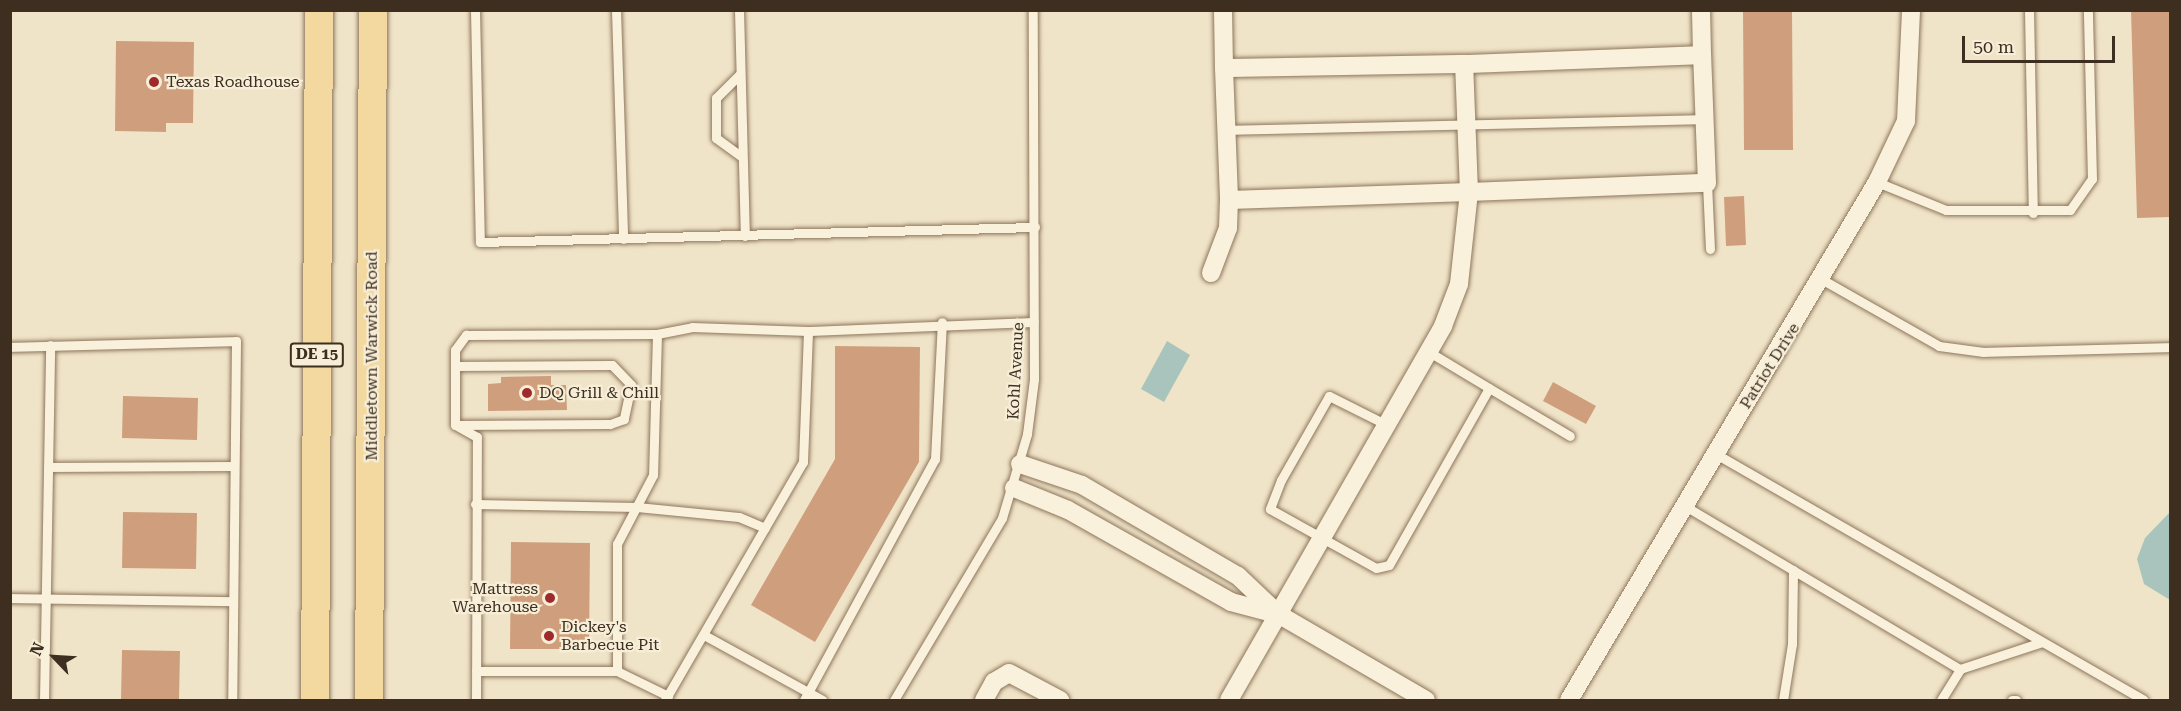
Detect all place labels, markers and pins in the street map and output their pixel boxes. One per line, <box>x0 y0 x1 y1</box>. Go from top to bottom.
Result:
place label: Texas Roadhouse <box>166 72 300 92</box>
marker: Texas Roadhouse <box>147 75 161 89</box>
place label: DQ Grill & Chill <box>539 383 659 403</box>
marker: DQ Grill & Chill <box>520 386 534 400</box>
place label: Mattress Warehouse <box>452 579 538 617</box>
marker: Mattress Warehouse <box>543 591 557 605</box>
place label: Dickey's Barbecue Pit <box>561 617 659 655</box>
marker: Dickey's Barbecue Pit <box>542 629 556 643</box>

